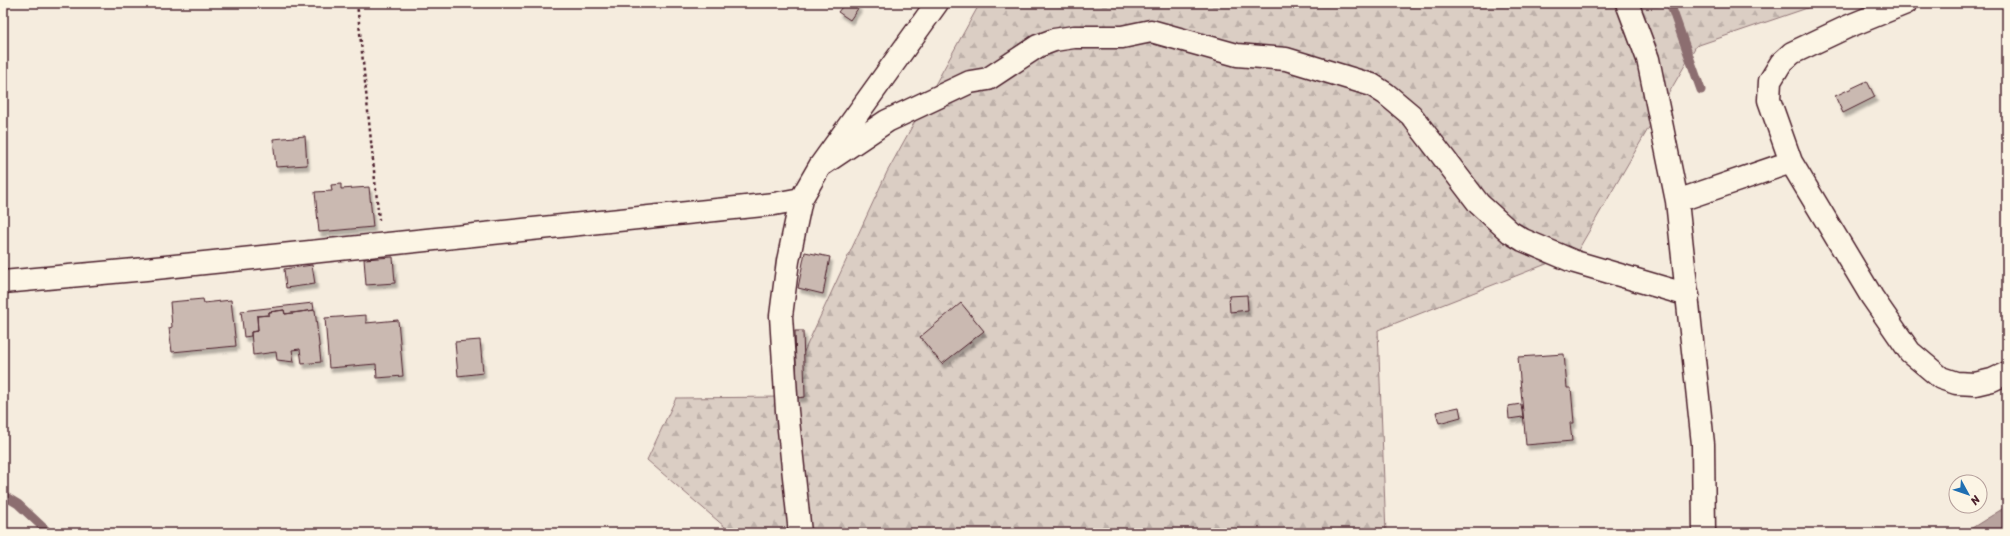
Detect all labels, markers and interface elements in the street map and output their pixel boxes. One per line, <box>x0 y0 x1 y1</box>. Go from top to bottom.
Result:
north arrow <box>1948 474 1988 514</box>
text: N <box>1965 490 1986 509</box>

